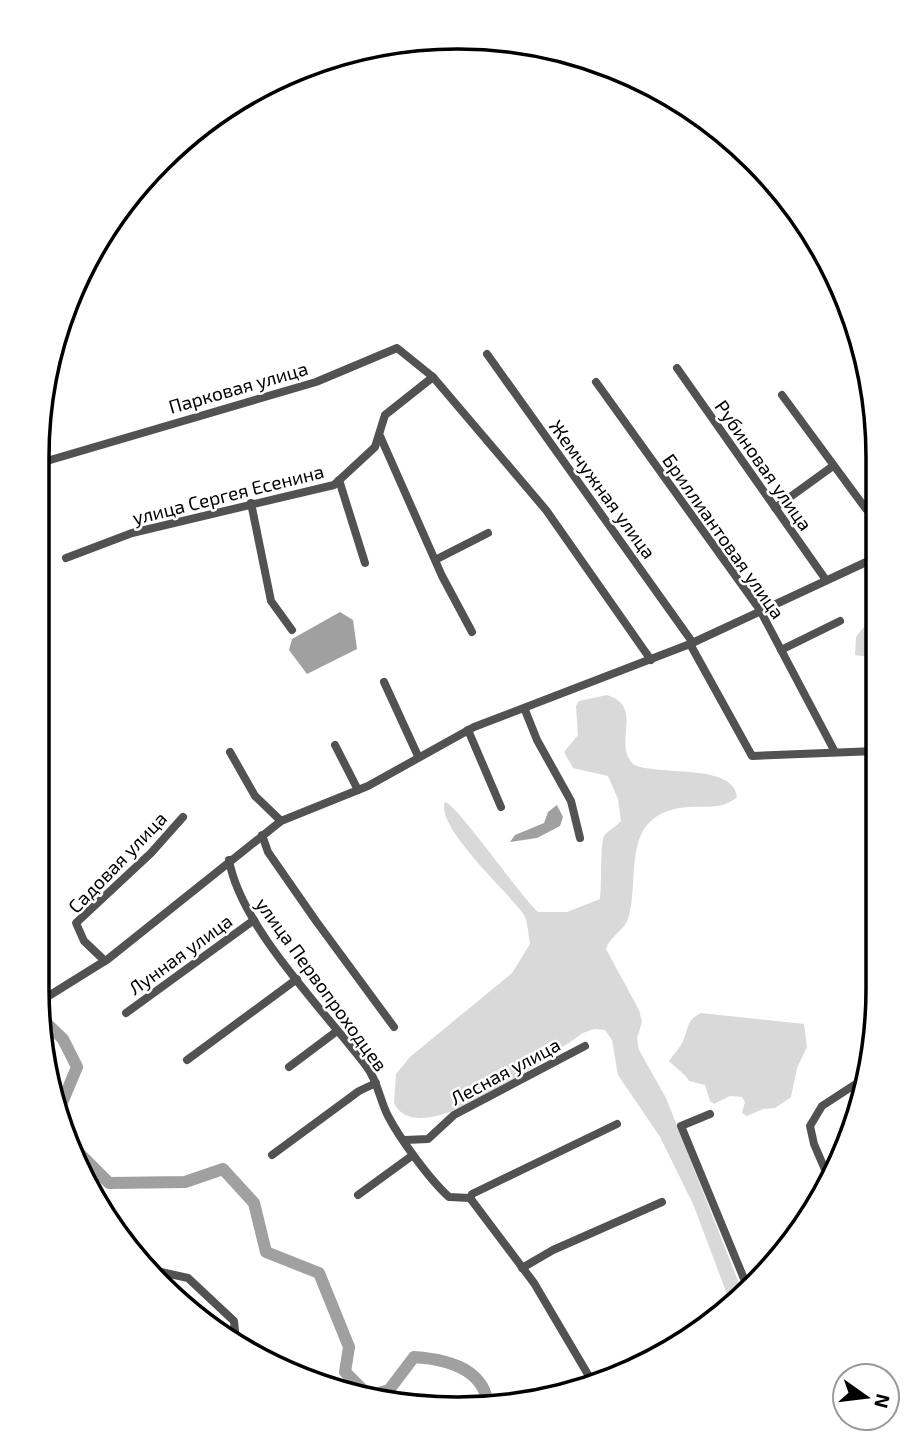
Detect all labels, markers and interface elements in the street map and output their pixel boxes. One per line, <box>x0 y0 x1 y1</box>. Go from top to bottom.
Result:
street label: Парковая улица <box>166 356 311 419</box>
street label: Рубиновая улица <box>710 395 818 535</box>
street label: Жемчужная улица <box>544 415 661 563</box>
street label: Бриллиантовая улица <box>657 449 790 624</box>
street label: улица Сергея Есенина <box>130 459 326 530</box>
street label: Садовая улица <box>63 807 172 918</box>
street label: улица Первопроходцев <box>250 893 393 1076</box>
street label: Лунная улица <box>124 909 237 1000</box>
street label: Лесная улица <box>446 1032 564 1110</box>
north arrow <box>831 1362 901 1432</box>
text: N <box>870 1392 896 1411</box>

